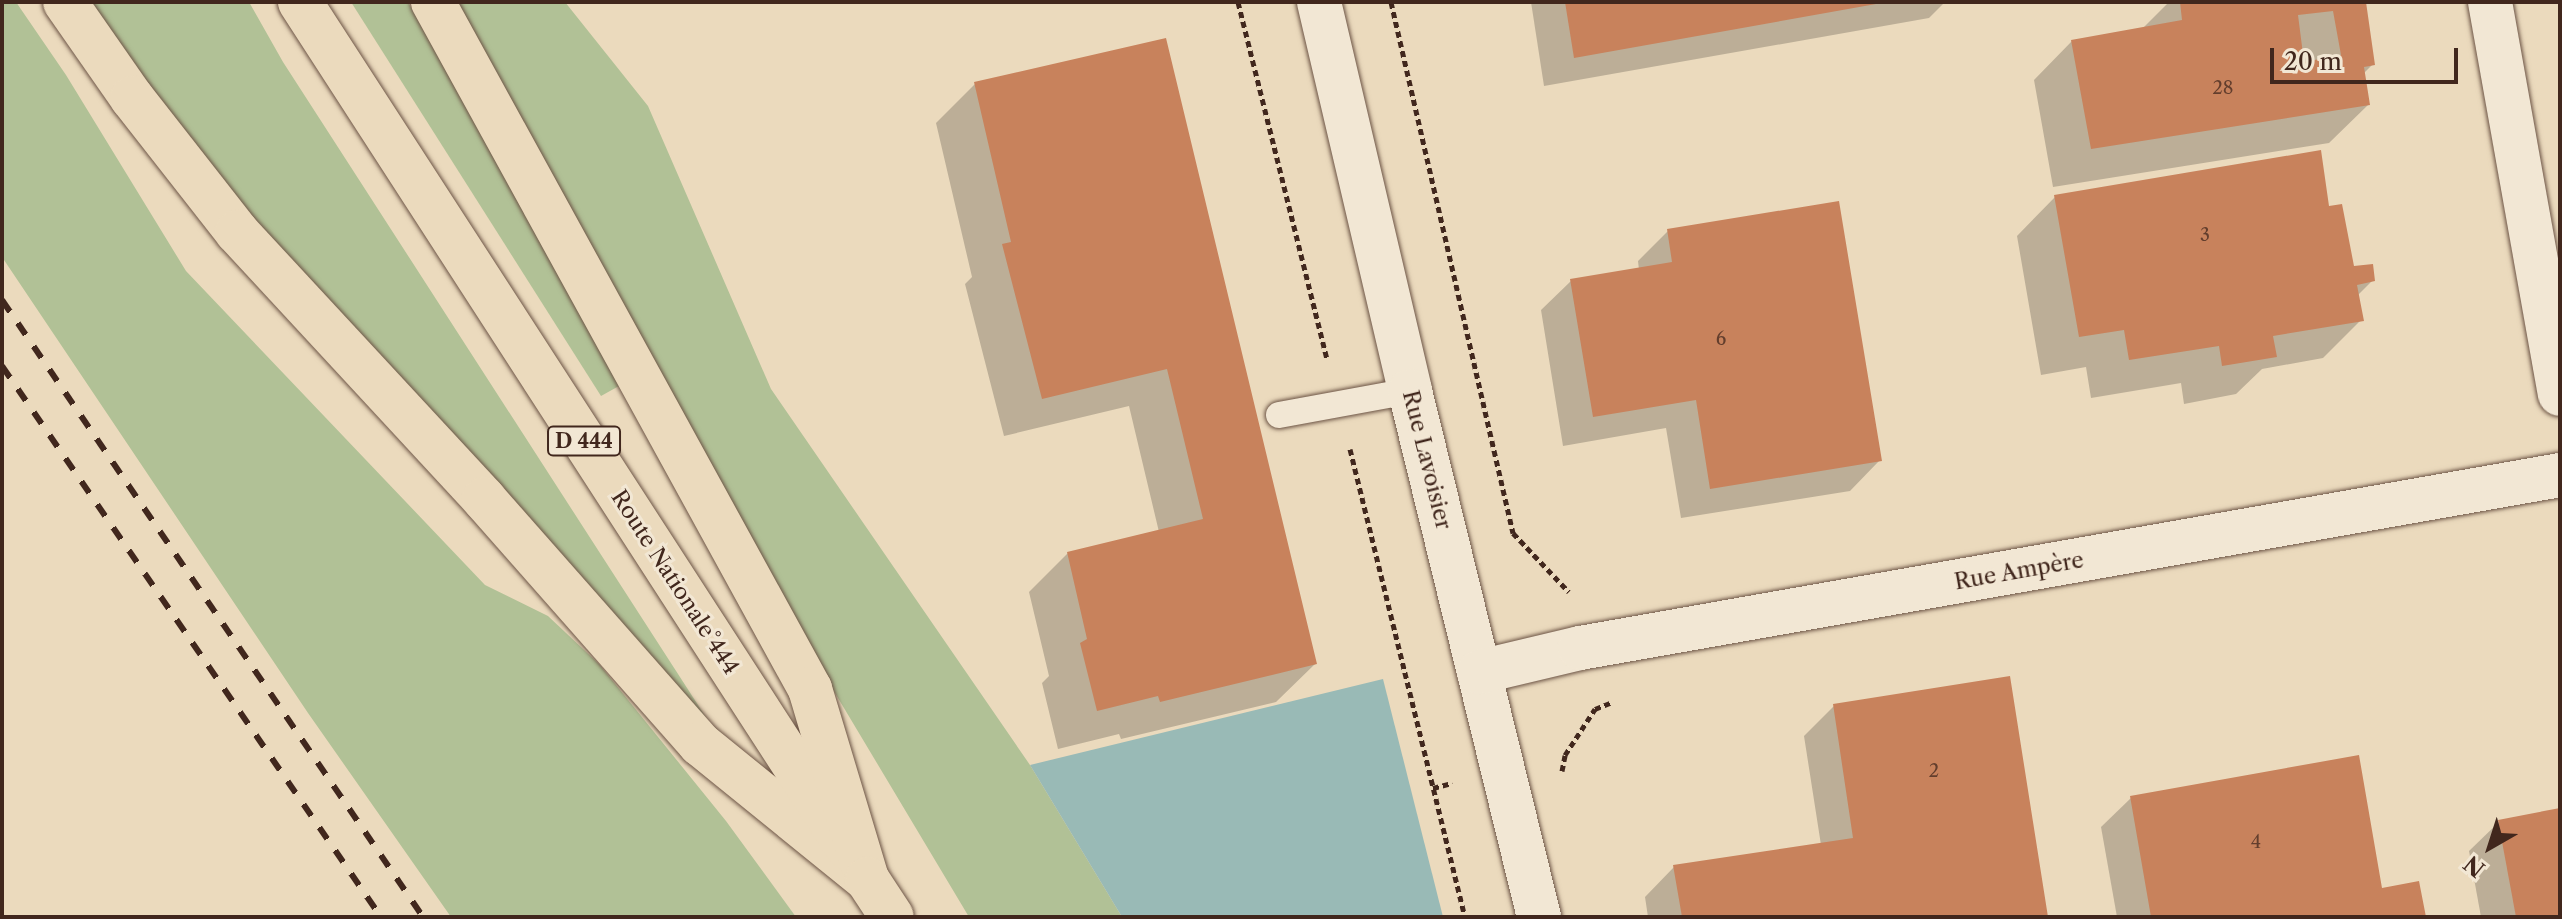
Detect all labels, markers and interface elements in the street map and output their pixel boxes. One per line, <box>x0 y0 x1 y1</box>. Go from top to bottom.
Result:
scale bar <box>2274 32 2462 82</box>
text: 20 m <box>2284 47 2342 76</box>
house number: 28 <box>2212 77 2234 99</box>
house number: 3 <box>2200 224 2210 246</box>
house number: 6 <box>1716 328 1726 350</box>
street label: Rue Lavoisier <box>1397 388 1457 532</box>
road number: D 444 <box>546 425 622 457</box>
street label: Route Nationale°444 <box>606 485 744 679</box>
street label: Rue Ampère <box>1952 547 2086 595</box>
house number: 2 <box>1929 760 1939 782</box>
north arrow <box>2450 807 2530 887</box>
house number: 4 <box>2251 831 2261 853</box>
text: N <box>2459 850 2491 883</box>

